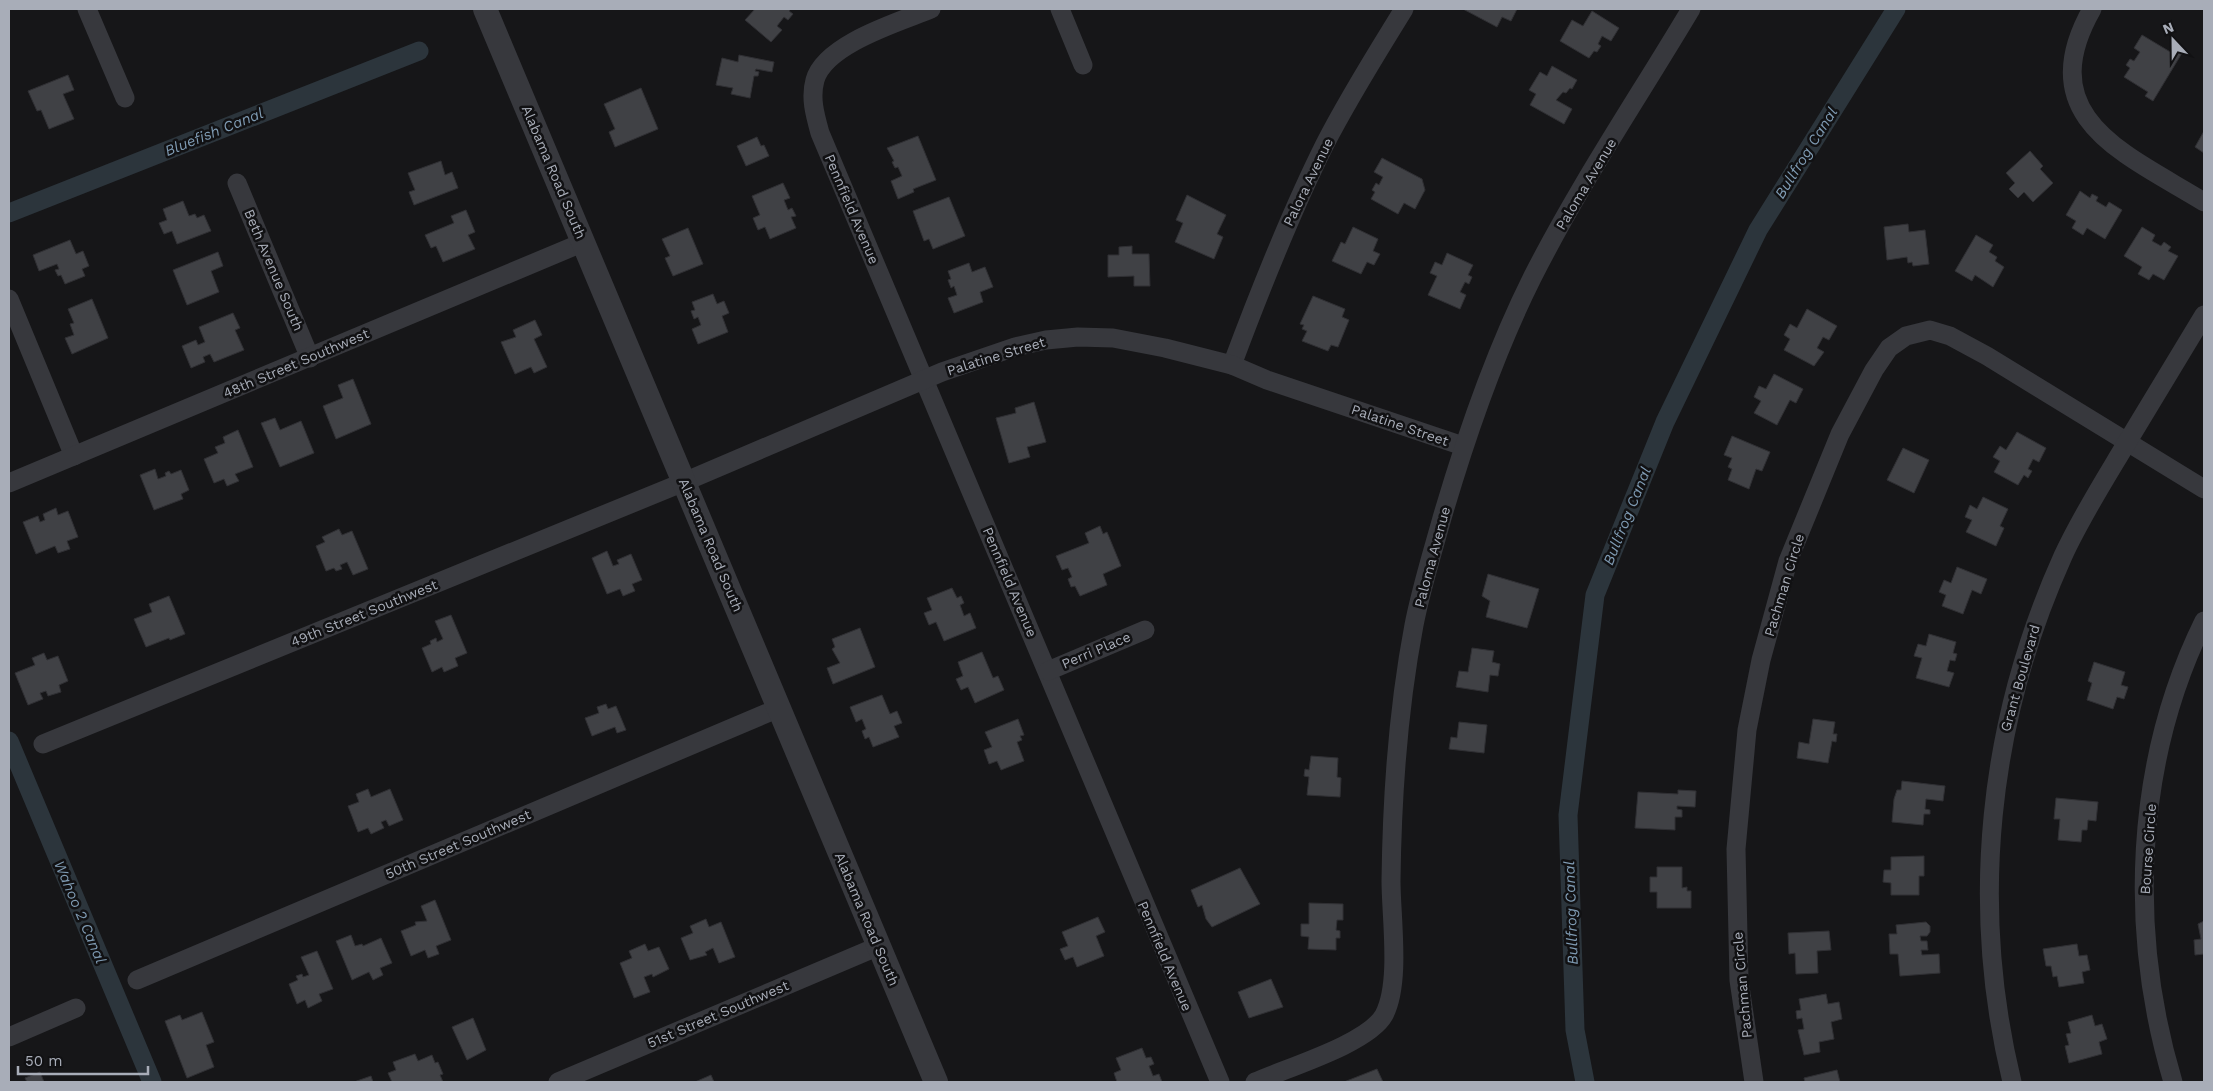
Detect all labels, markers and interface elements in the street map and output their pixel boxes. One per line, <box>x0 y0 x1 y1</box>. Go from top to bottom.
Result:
north arrow <box>2148 15 2198 65</box>
text: N <box>2160 19 2176 37</box>
street label: Alabama Road South <box>519 103 589 241</box>
water label: Bluefish Canal <box>162 104 266 160</box>
water label: Bullfrog Canal <box>1771 104 1841 202</box>
street label: Palora Avenue <box>1280 135 1336 229</box>
street label: Paloma Avenue <box>1552 135 1620 233</box>
street label: Pennfield Avenue <box>822 152 882 266</box>
street label: Beth Avenue South <box>241 207 307 333</box>
street label: 48th Street Southwest <box>221 325 371 401</box>
street label: Palatine Street <box>945 333 1047 379</box>
street label: Palatine Street <box>1349 401 1451 449</box>
water label: Bullfrog Canal <box>1599 464 1655 568</box>
street label: Alabama Road South <box>676 476 746 614</box>
street label: Paloma Avenue <box>1411 505 1453 609</box>
street label: Pennfield Avenue <box>980 525 1040 639</box>
street label: Pachman Circle <box>1761 532 1807 638</box>
street label: 49th Street Southwest <box>288 576 440 650</box>
street label: Grant Boulevard <box>1997 623 2043 733</box>
street label: Perri Place <box>1059 628 1133 672</box>
street label: Bourse Circle <box>2137 803 2159 895</box>
street label: 50th Street Southwest <box>383 806 533 882</box>
street label: Alabama Road South <box>832 850 902 988</box>
water label: Wahoo 2 Canal <box>50 858 110 967</box>
water label: Bullfrog Canal <box>1560 860 1582 965</box>
street label: Pennfield Avenue <box>1135 899 1195 1013</box>
street label: Pachman Circle <box>1729 931 1755 1039</box>
street label: 51st Street Southwest <box>645 977 791 1051</box>
scale bar <box>18 1044 148 1076</box>
text: 50 m <box>25 1052 62 1070</box>

